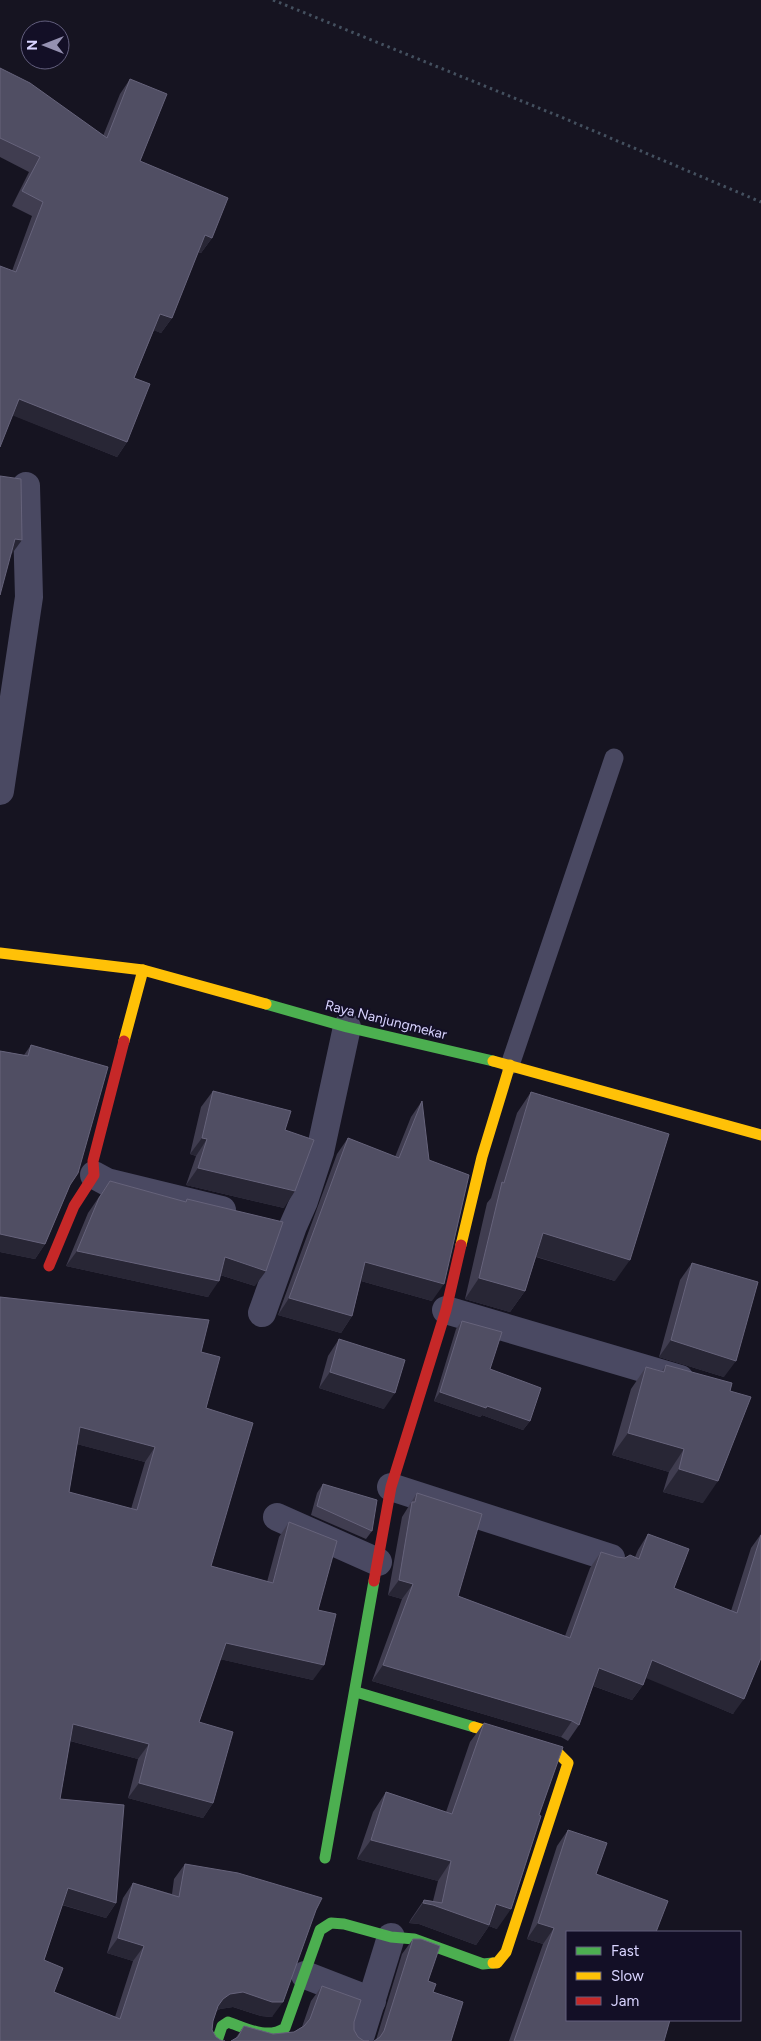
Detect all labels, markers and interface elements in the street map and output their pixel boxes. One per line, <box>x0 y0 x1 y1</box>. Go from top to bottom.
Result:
north arrow <box>20 20 70 70</box>
text: N <box>24 40 41 50</box>
street label: Raya Nanjungmekar <box>323 997 449 1043</box>
legend <box>566 1931 741 2021</box>
text: Fast <box>611 1942 640 1960</box>
text: Slow <box>611 1967 644 1985</box>
text: Jam <box>611 1992 639 2010</box>

